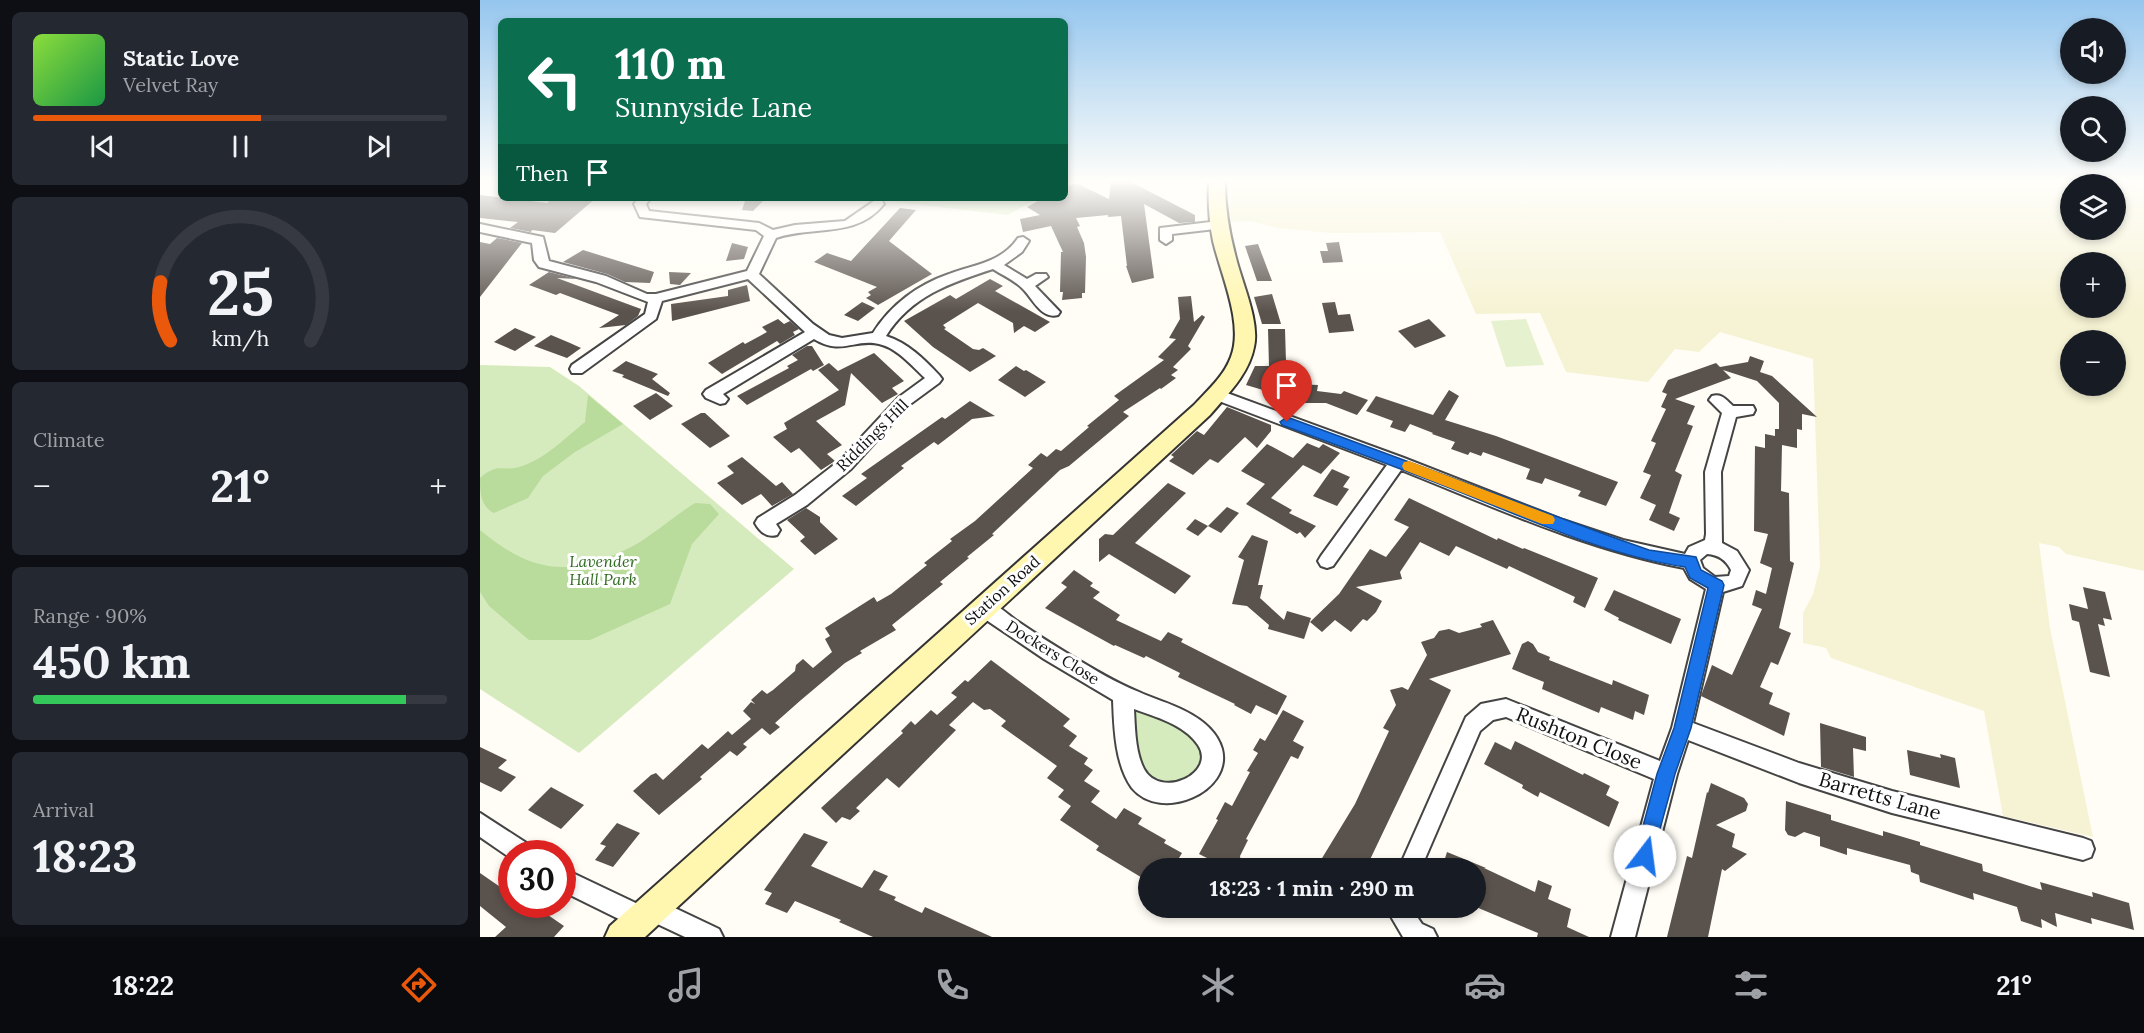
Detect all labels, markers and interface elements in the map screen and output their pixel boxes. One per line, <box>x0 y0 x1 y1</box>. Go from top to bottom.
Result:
map controls <box>2060 18 2126 396</box>
button: sound <box>2060 18 2126 84</box>
text: 110 m <box>615 37 726 91</box>
icon: left <box>516 42 594 120</box>
text: Static Love <box>123 44 239 72</box>
text: Velvet Ray <box>123 72 218 97</box>
text: Sunnyside Lane <box>615 90 812 124</box>
button: search <box>2060 96 2126 162</box>
icon: previous <box>86 130 119 163</box>
icon: pause <box>224 130 257 163</box>
icon: next <box>362 130 395 163</box>
icon: arrive <box>581 156 614 189</box>
text: Then <box>516 159 569 187</box>
button: layers <box>2060 174 2126 240</box>
text: 25 <box>207 252 273 332</box>
button: + <box>2060 252 2126 318</box>
text: km/h <box>211 324 269 352</box>
button: − <box>2060 330 2126 396</box>
pin <box>1261 360 1312 422</box>
icon: arrive <box>1270 369 1303 402</box>
street label: Riddings Hill <box>832 395 912 475</box>
text: Climate <box>33 427 105 452</box>
text: 21° <box>210 457 270 514</box>
text: − <box>33 465 51 507</box>
text: + <box>429 465 447 507</box>
park label: Lavender Hall Park <box>569 551 638 589</box>
street label: Station Road <box>960 551 1044 629</box>
text: Range · 90% <box>33 603 147 628</box>
street label: Dockers Close <box>1003 615 1104 689</box>
text: 450 km <box>33 633 191 690</box>
street label: Rushton Close <box>1513 701 1646 774</box>
street label: Barretts Lane <box>1816 766 1944 825</box>
text: Arrival <box>33 797 94 822</box>
position arrow <box>1613 824 1677 888</box>
text: 18:23 <box>33 827 137 884</box>
speed limit sign: 30 <box>498 840 576 918</box>
text: 18:23 · 1 min · 290 m <box>1210 874 1414 902</box>
icon: directions <box>398 964 440 1006</box>
icon: music <box>665 964 707 1006</box>
icon: phone <box>931 964 973 1006</box>
icon: climate <box>1197 964 1239 1006</box>
icon: car <box>1464 964 1506 1006</box>
icon: filters <box>1730 964 1772 1006</box>
text: 18:22 <box>112 968 174 1002</box>
text: 21° <box>1996 968 2032 1002</box>

